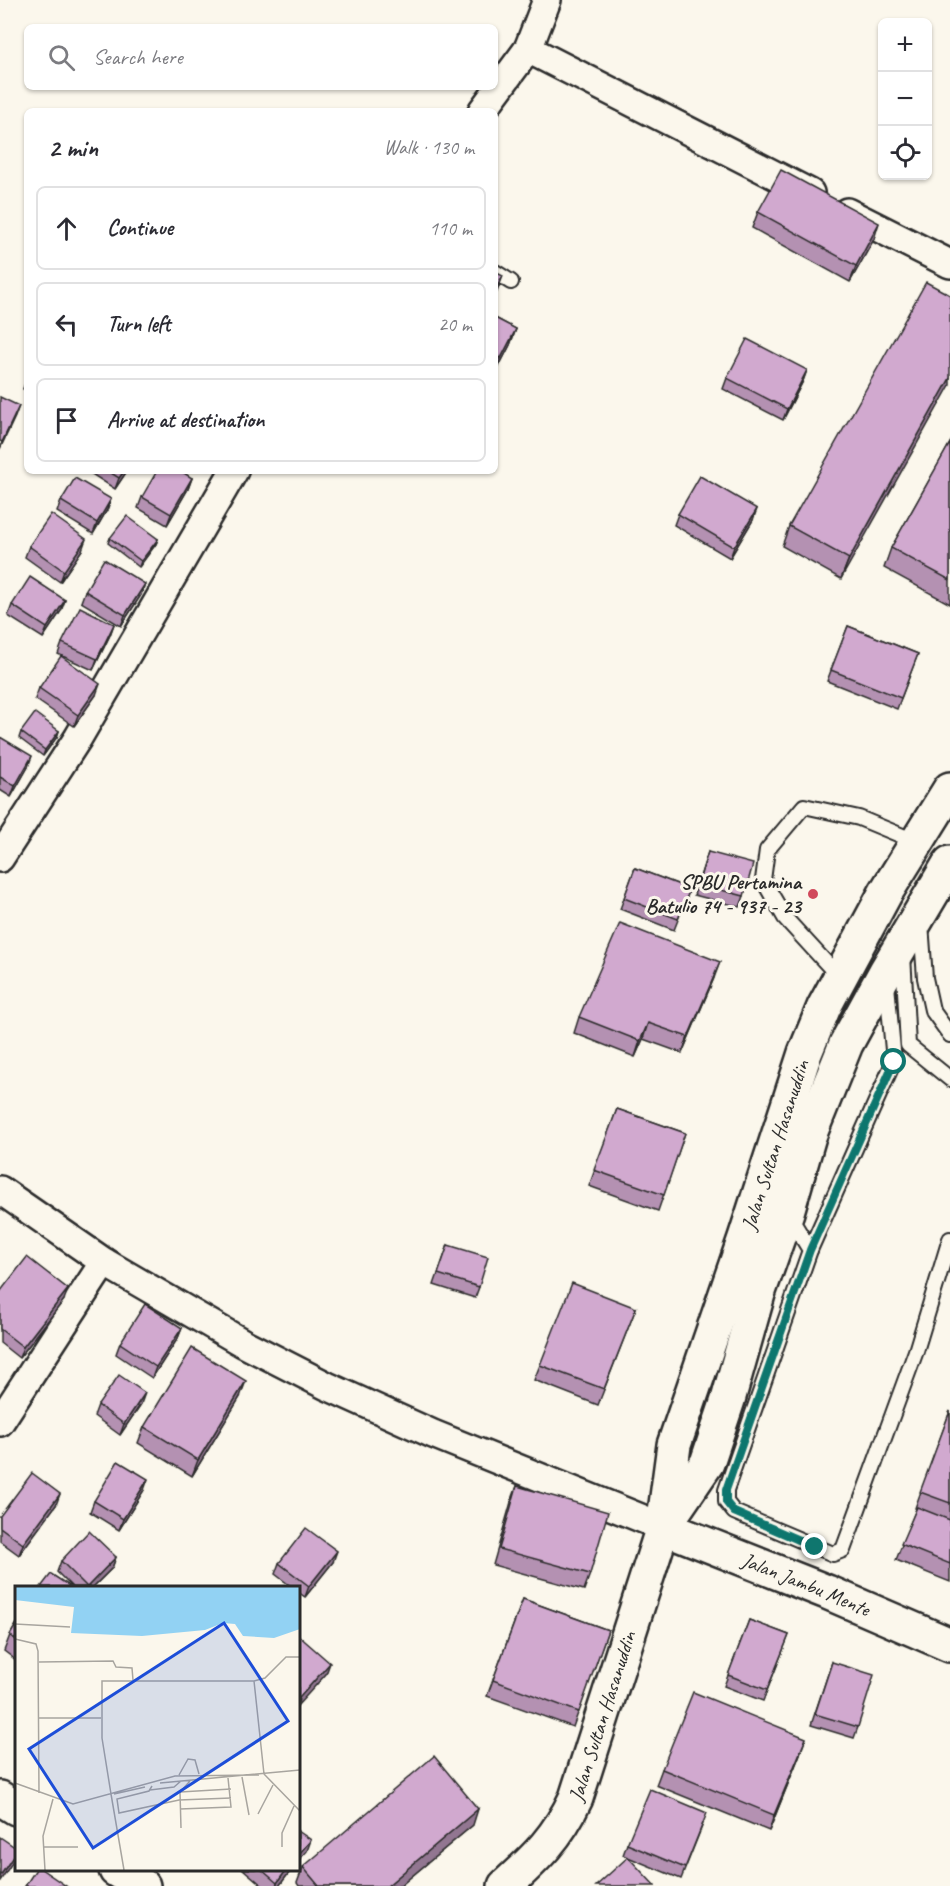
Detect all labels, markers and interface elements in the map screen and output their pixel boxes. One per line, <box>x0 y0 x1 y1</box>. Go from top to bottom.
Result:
map controls <box>878 18 932 180</box>
button: + <box>878 18 932 72</box>
search box <box>24 24 498 90</box>
icon: search <box>45 41 78 74</box>
text: Search here <box>93 43 183 71</box>
button: − <box>878 72 932 126</box>
button: locate <box>878 126 932 180</box>
text: 2 min <box>48 131 98 164</box>
text: Walk · 130 m <box>384 135 474 160</box>
icon: ahead <box>50 212 83 245</box>
text: Continue <box>107 214 173 242</box>
text: 110 m <box>429 216 472 241</box>
icon: left <box>50 308 83 341</box>
text: Turn left <box>107 310 171 338</box>
text: 20 m <box>438 312 472 337</box>
icon: arrive <box>50 404 83 437</box>
text: Arrive at destination <box>107 406 264 434</box>
place label: SPBU Pertamina Batulio 74 - 937 - 23 <box>646 869 804 919</box>
marker: SPBU Pertamina Batulio 74 - 937 - 23 <box>806 887 820 901</box>
route start <box>880 1048 906 1074</box>
street label: Jalan Sultan Hasanuddin <box>735 1056 815 1234</box>
route end <box>801 1533 827 1559</box>
street label: Jalan Jambu Mente <box>737 1546 875 1622</box>
inset map <box>15 1586 300 1871</box>
street label: Jalan Sultan Hasanuddin <box>563 1627 642 1805</box>

